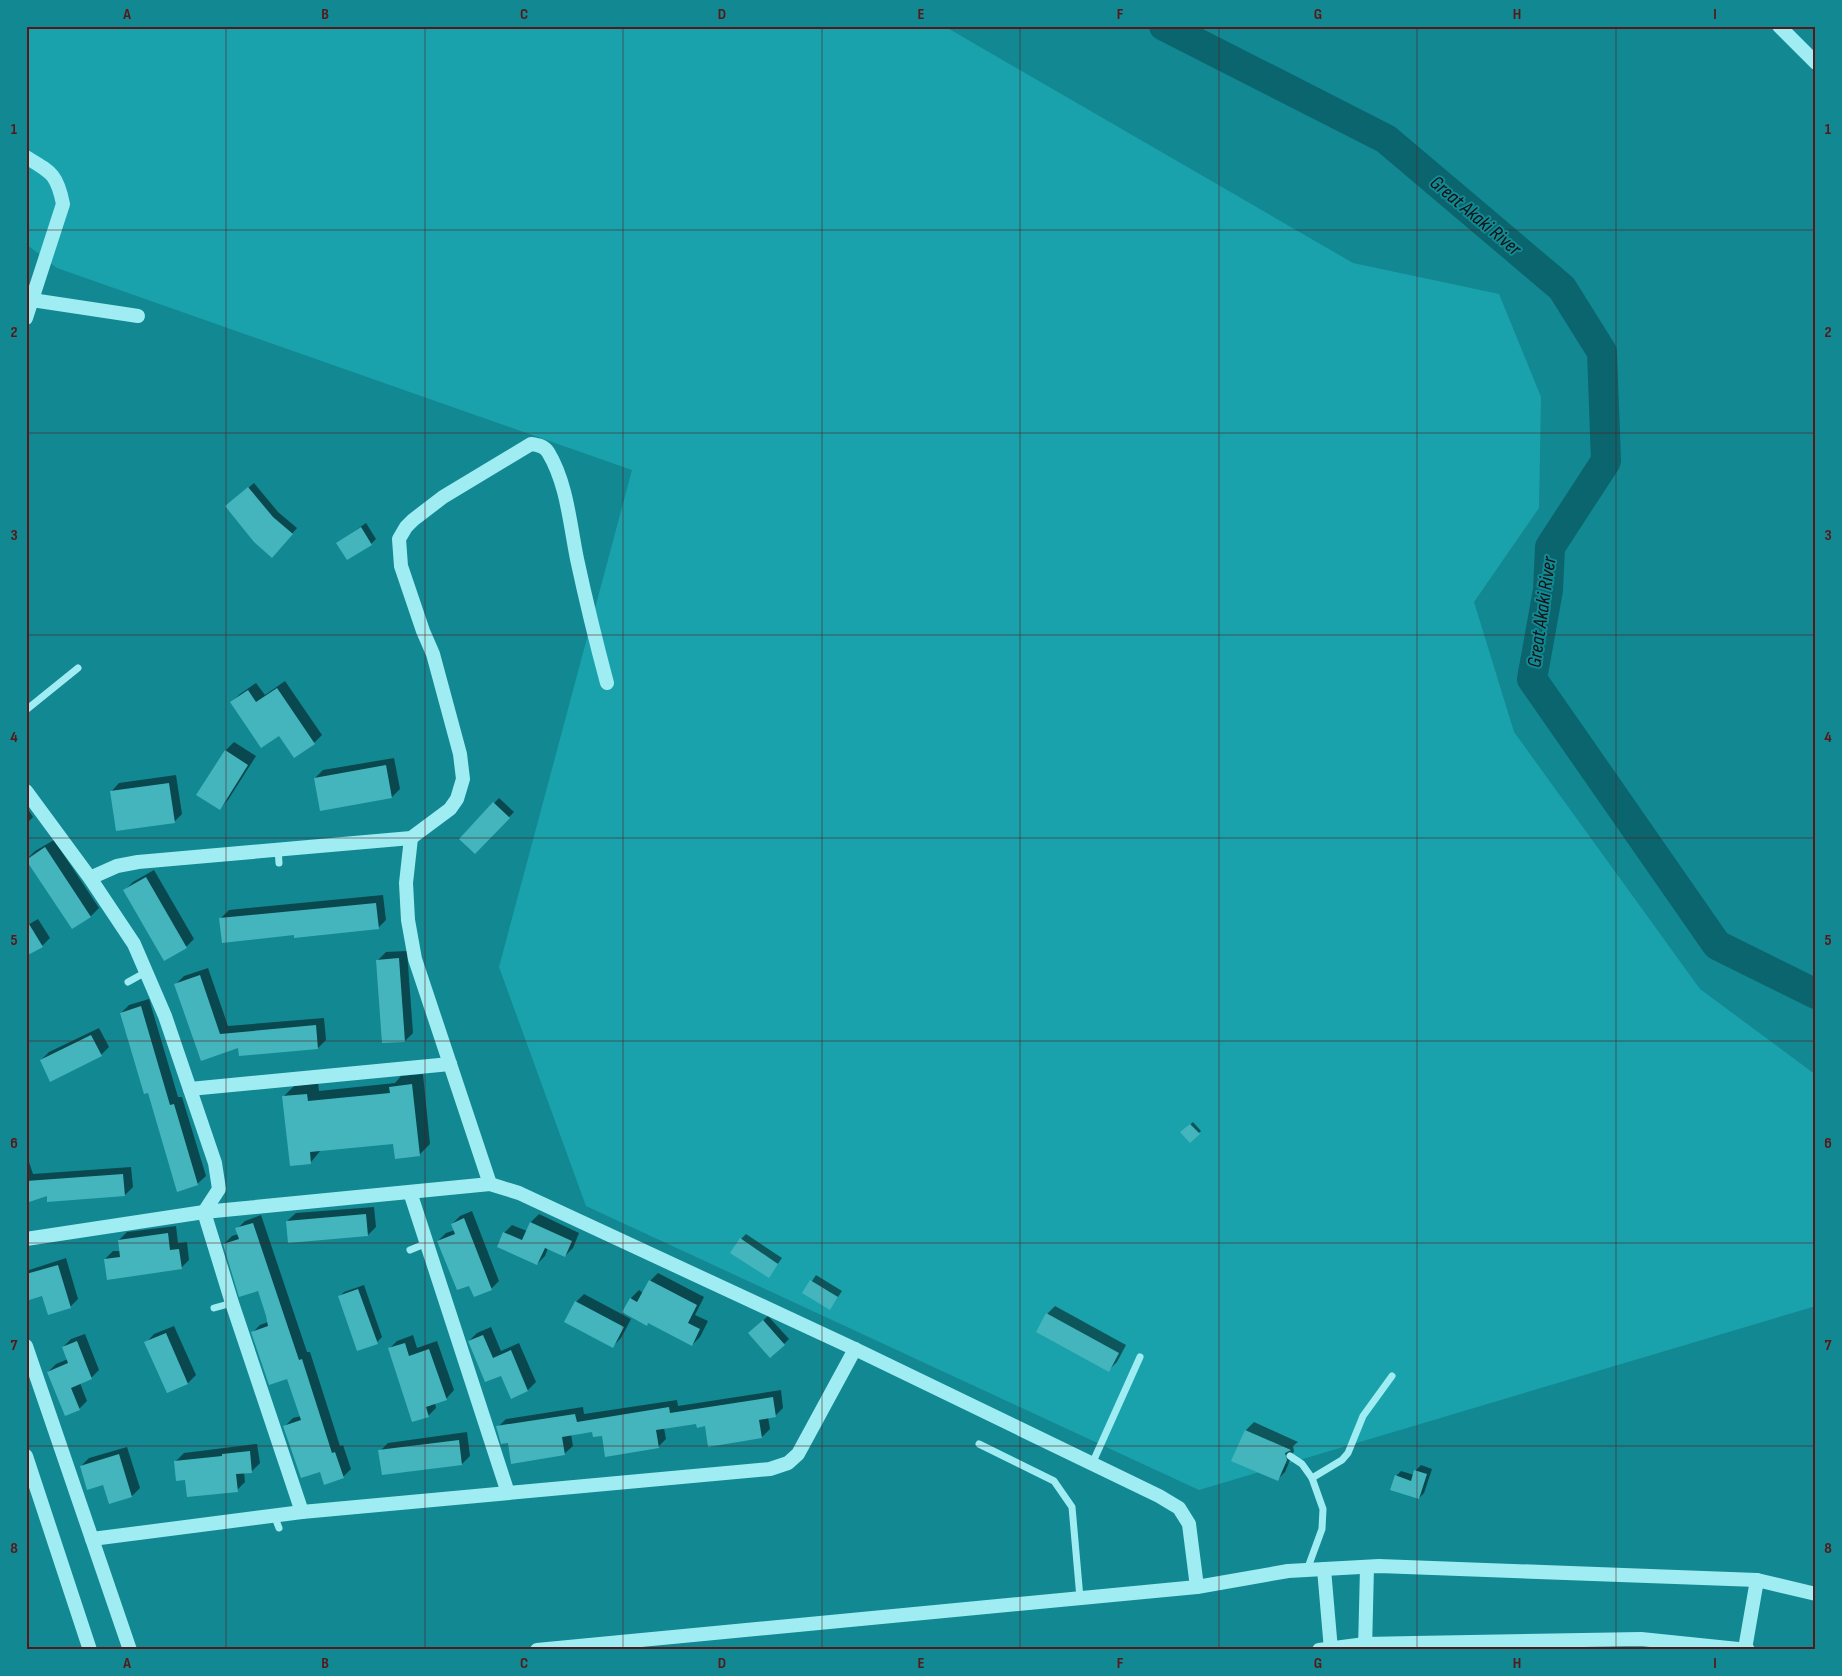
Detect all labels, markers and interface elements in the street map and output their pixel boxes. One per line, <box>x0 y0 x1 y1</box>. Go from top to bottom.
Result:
text: A <box>122 5 131 24</box>
text: B <box>321 5 329 24</box>
text: C <box>520 5 528 24</box>
text: D <box>718 5 726 24</box>
text: E <box>918 5 925 24</box>
text: F <box>1117 5 1124 24</box>
text: G <box>1314 5 1322 24</box>
text: H <box>1513 5 1521 24</box>
text: I <box>1713 5 1717 24</box>
text: 1 <box>11 120 18 139</box>
text: 1 <box>1825 120 1832 139</box>
water label: Great Akaki River <box>1425 171 1527 262</box>
text: 2 <box>10 323 18 342</box>
text: 2 <box>1824 323 1832 342</box>
text: 3 <box>10 526 18 545</box>
text: 3 <box>1824 526 1832 545</box>
water label: Great Akaki River <box>1522 554 1562 669</box>
text: 4 <box>10 728 18 747</box>
text: 4 <box>1824 728 1832 747</box>
text: 5 <box>10 931 18 950</box>
text: 5 <box>1824 931 1832 950</box>
text: 6 <box>10 1134 18 1153</box>
text: 6 <box>1824 1134 1832 1153</box>
text: 7 <box>11 1336 18 1355</box>
text: 7 <box>1825 1336 1832 1355</box>
text: 8 <box>10 1539 18 1558</box>
text: 8 <box>1824 1539 1832 1558</box>
text: A <box>122 1654 131 1673</box>
text: B <box>321 1654 329 1673</box>
text: C <box>520 1654 528 1673</box>
text: D <box>718 1654 726 1673</box>
text: E <box>918 1654 925 1673</box>
text: F <box>1117 1654 1124 1673</box>
text: G <box>1314 1654 1322 1673</box>
text: H <box>1513 1654 1521 1673</box>
text: I <box>1713 1654 1717 1673</box>

